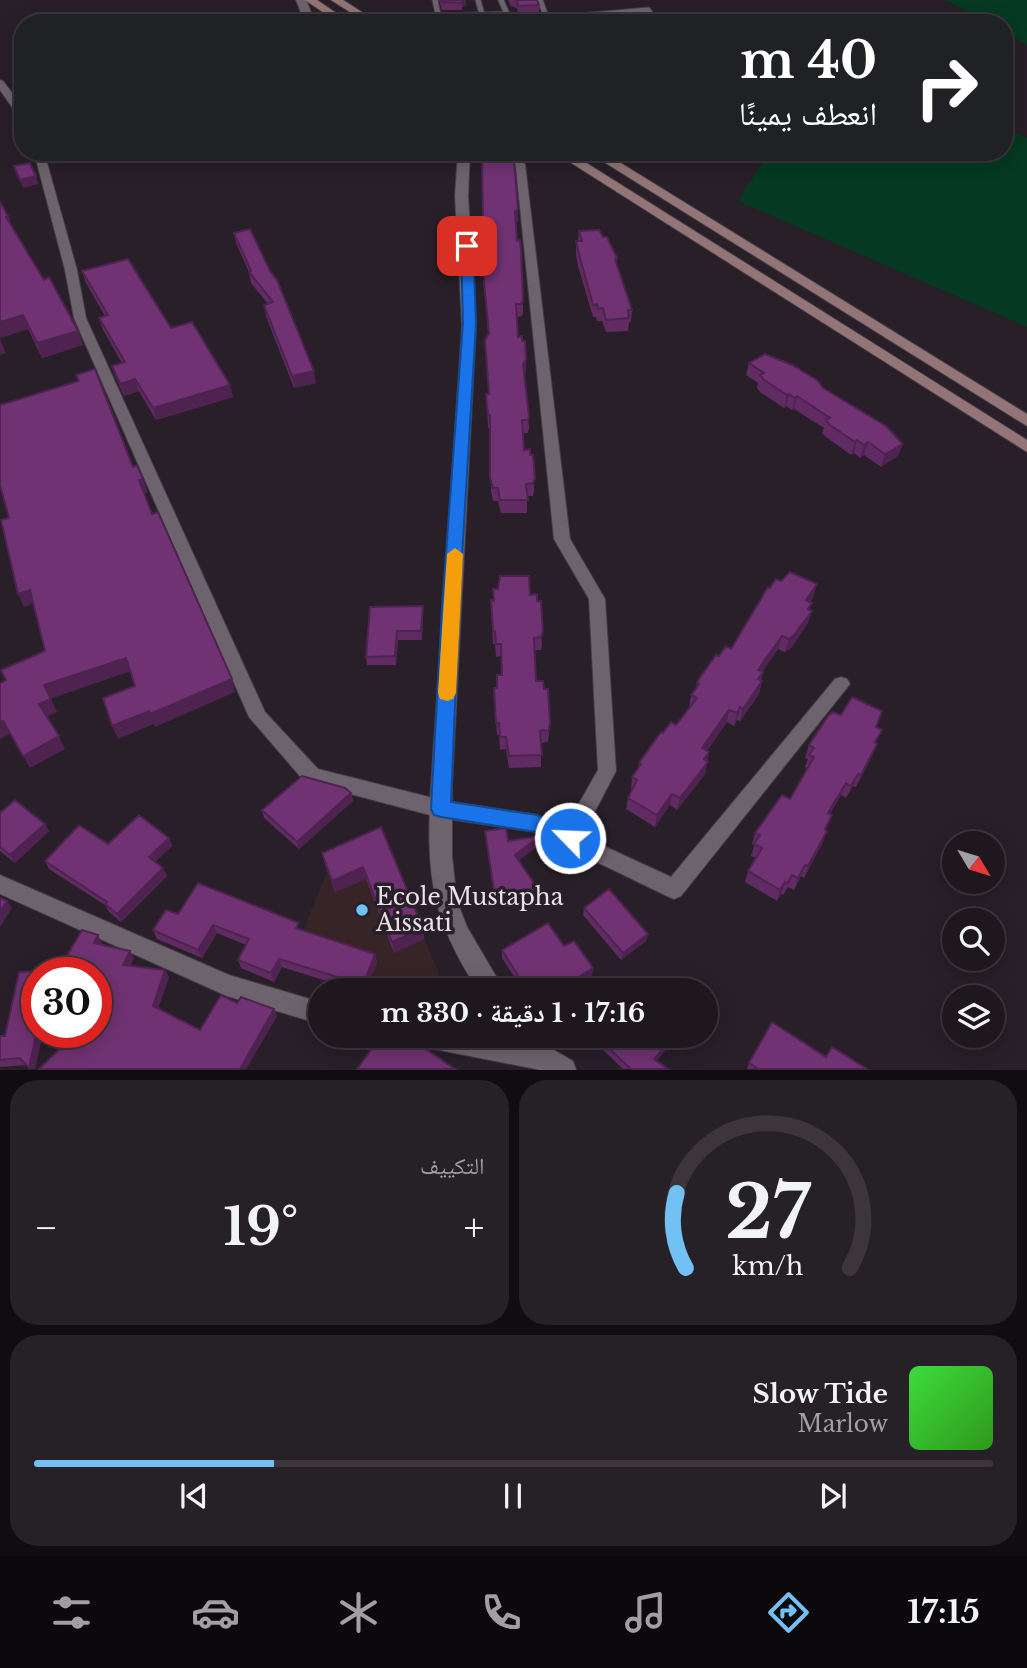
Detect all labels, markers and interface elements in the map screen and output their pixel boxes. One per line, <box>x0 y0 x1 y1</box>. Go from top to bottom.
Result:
text: 40 m <box>740 30 877 91</box>
icon: right <box>901 42 992 133</box>
text: انعطف يمينًا <box>739 94 877 134</box>
pin <box>437 216 497 276</box>
icon: arrive <box>448 227 486 265</box>
position arrow <box>533 801 607 875</box>
north arrow <box>942 831 1004 894</box>
map controls <box>942 831 1005 1048</box>
place label: Ecole Mustapha Aissati <box>375 883 564 937</box>
marker: Ecole Mustapha Aissati <box>354 902 370 918</box>
button: search <box>942 908 1005 971</box>
speed limit sign: 30 <box>21 957 112 1048</box>
button: layers <box>942 985 1005 1048</box>
text: 17:16 · 1 دقيقة · 330 m <box>381 997 645 1029</box>
text: التكييف <box>420 1152 485 1180</box>
text: 27 <box>725 1168 812 1259</box>
text: 19° <box>223 1195 298 1259</box>
text: − <box>34 1204 58 1251</box>
text: + <box>464 1204 485 1251</box>
text: km/h <box>732 1251 803 1282</box>
text: Slow Tide <box>753 1378 888 1410</box>
text: Marlow <box>798 1410 888 1438</box>
icon: previous <box>175 1477 213 1515</box>
icon: pause <box>494 1477 532 1515</box>
icon: next <box>814 1477 852 1515</box>
icon: filters <box>47 1588 96 1637</box>
icon: car <box>191 1588 240 1637</box>
icon: climate <box>334 1588 383 1637</box>
icon: phone <box>477 1588 526 1637</box>
icon: music <box>621 1588 670 1637</box>
icon: directions <box>764 1588 813 1637</box>
text: 17:15 <box>907 1592 980 1632</box>

